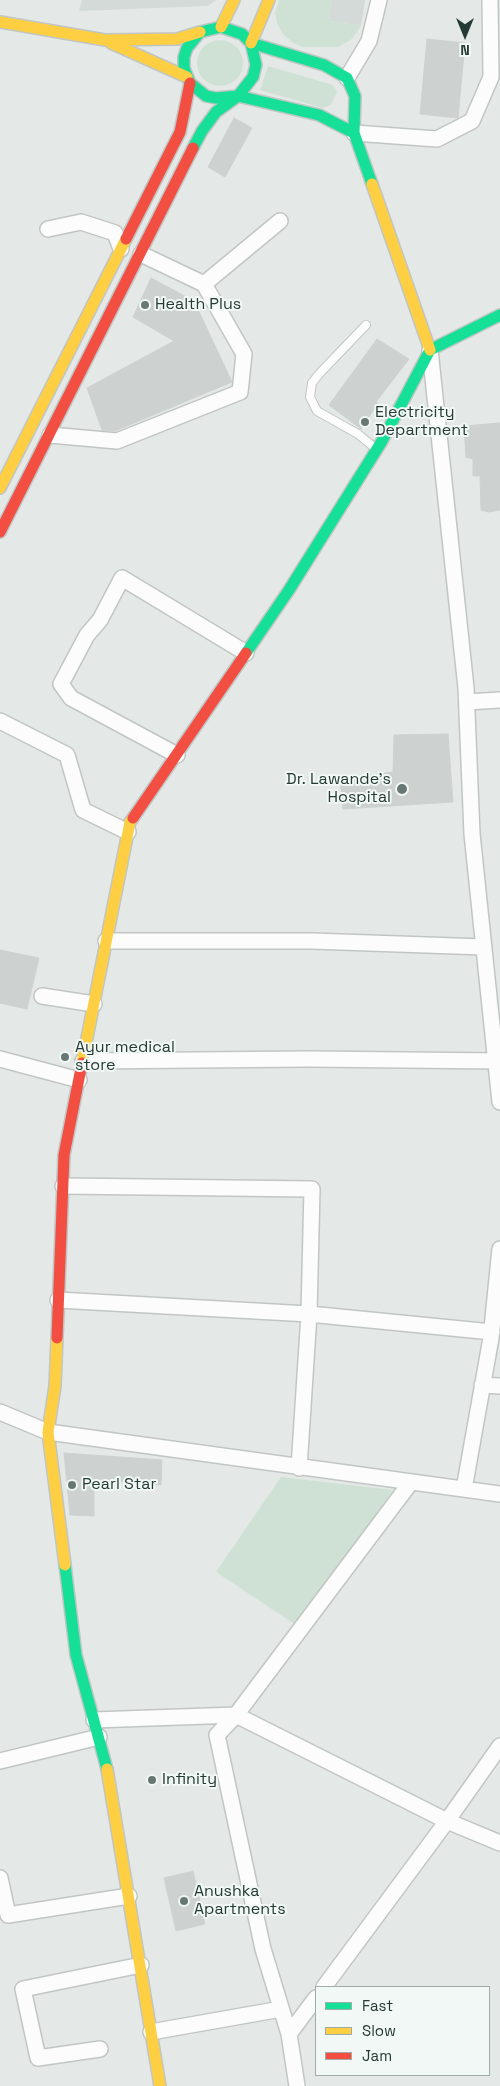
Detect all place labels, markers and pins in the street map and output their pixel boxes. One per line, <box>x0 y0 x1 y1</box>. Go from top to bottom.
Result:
place label: Health Plus <box>155 295 241 315</box>
marker: Health Plus <box>139 299 151 311</box>
place label: Electricity Department <box>375 403 468 441</box>
marker: Electricity Department <box>359 416 371 428</box>
place label: Dr. Lawande's Hospital <box>286 770 391 808</box>
marker: Dr. Lawande's Hospital <box>395 782 409 796</box>
place label: Ayur medical store <box>75 1038 175 1076</box>
marker: Ayur medical store <box>59 1051 71 1063</box>
place label: Pearl Star <box>82 1475 156 1495</box>
marker: Pearl Star <box>66 1479 78 1491</box>
place label: Infinity <box>162 1770 217 1790</box>
marker: Infinity <box>146 1774 158 1786</box>
place label: Anushka Apartments <box>194 1882 286 1920</box>
marker: Anushka Apartments <box>178 1895 190 1907</box>

